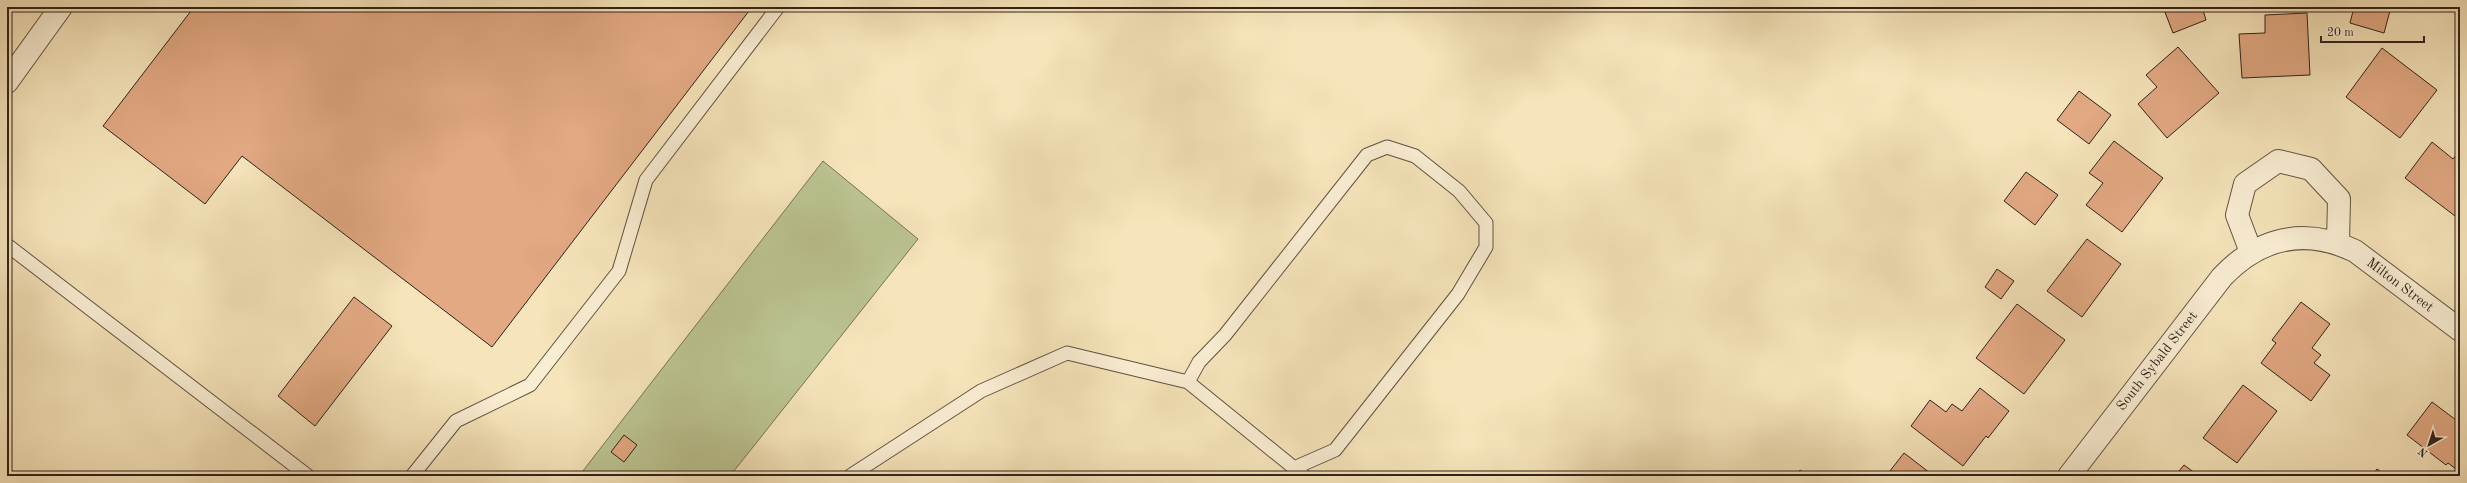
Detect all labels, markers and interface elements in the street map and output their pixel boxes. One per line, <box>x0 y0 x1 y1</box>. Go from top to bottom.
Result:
scale bar <box>2321 18 2424 44</box>
text: 20 m <box>2327 27 2354 39</box>
street label: Milton Street <box>2364 255 2436 315</box>
street label: South Sybald Street <box>2114 309 2200 413</box>
north arrow <box>2409 425 2449 465</box>
text: N <box>2416 444 2430 459</box>

